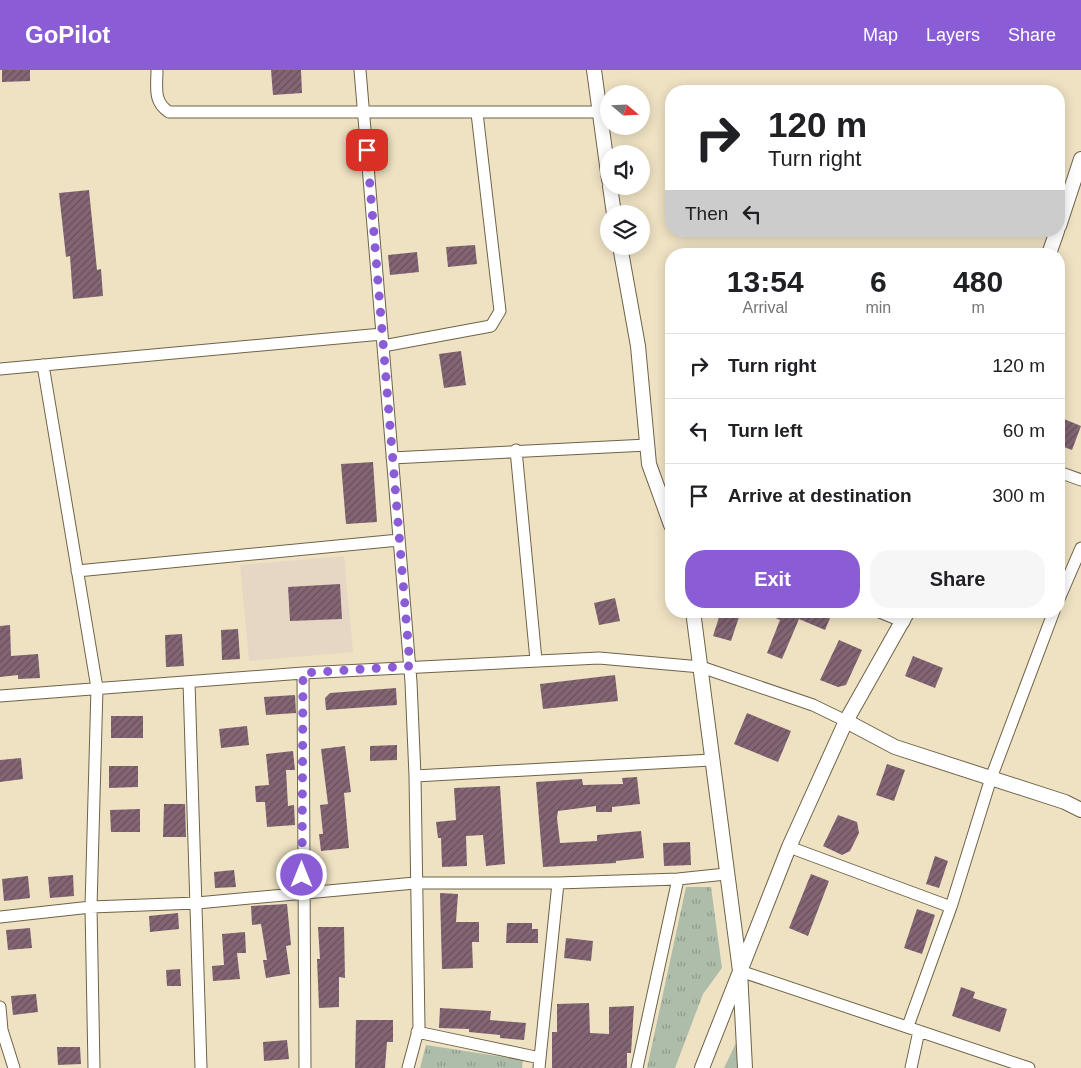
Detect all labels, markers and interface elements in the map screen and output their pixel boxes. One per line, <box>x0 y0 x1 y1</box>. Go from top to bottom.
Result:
text: GoPilot <box>25 21 110 48</box>
text: Map <box>863 25 898 45</box>
text: Layers <box>926 25 980 45</box>
text: Share <box>1008 25 1056 45</box>
north arrow <box>600 85 650 135</box>
map controls <box>600 85 650 255</box>
icon: right <box>685 105 750 170</box>
text: 120 m <box>768 105 867 144</box>
pin <box>346 129 388 171</box>
icon: arrive <box>353 136 381 164</box>
button: sound <box>600 145 650 195</box>
text: Turn right <box>768 146 861 171</box>
icon: left <box>738 200 766 228</box>
text: Then <box>685 203 728 224</box>
button: layers <box>600 205 650 255</box>
text: 13:54 <box>727 265 804 298</box>
text: 6 <box>870 265 887 298</box>
text: 480 <box>953 265 1003 298</box>
text: Arrival <box>743 299 788 316</box>
text: min <box>865 299 891 316</box>
text: m <box>971 299 985 316</box>
icon: right <box>685 352 713 380</box>
text: Turn right <box>728 355 816 376</box>
text: 120 m <box>992 355 1045 376</box>
icon: left <box>685 417 713 445</box>
text: Turn left <box>728 420 803 441</box>
text: 60 m <box>1003 420 1045 441</box>
icon: arrive <box>685 482 713 510</box>
text: Arrive at destination <box>728 485 912 506</box>
text: 300 m <box>992 485 1045 506</box>
button: Exit <box>685 550 860 608</box>
button: Share <box>870 550 1045 608</box>
position arrow <box>275 848 327 900</box>

